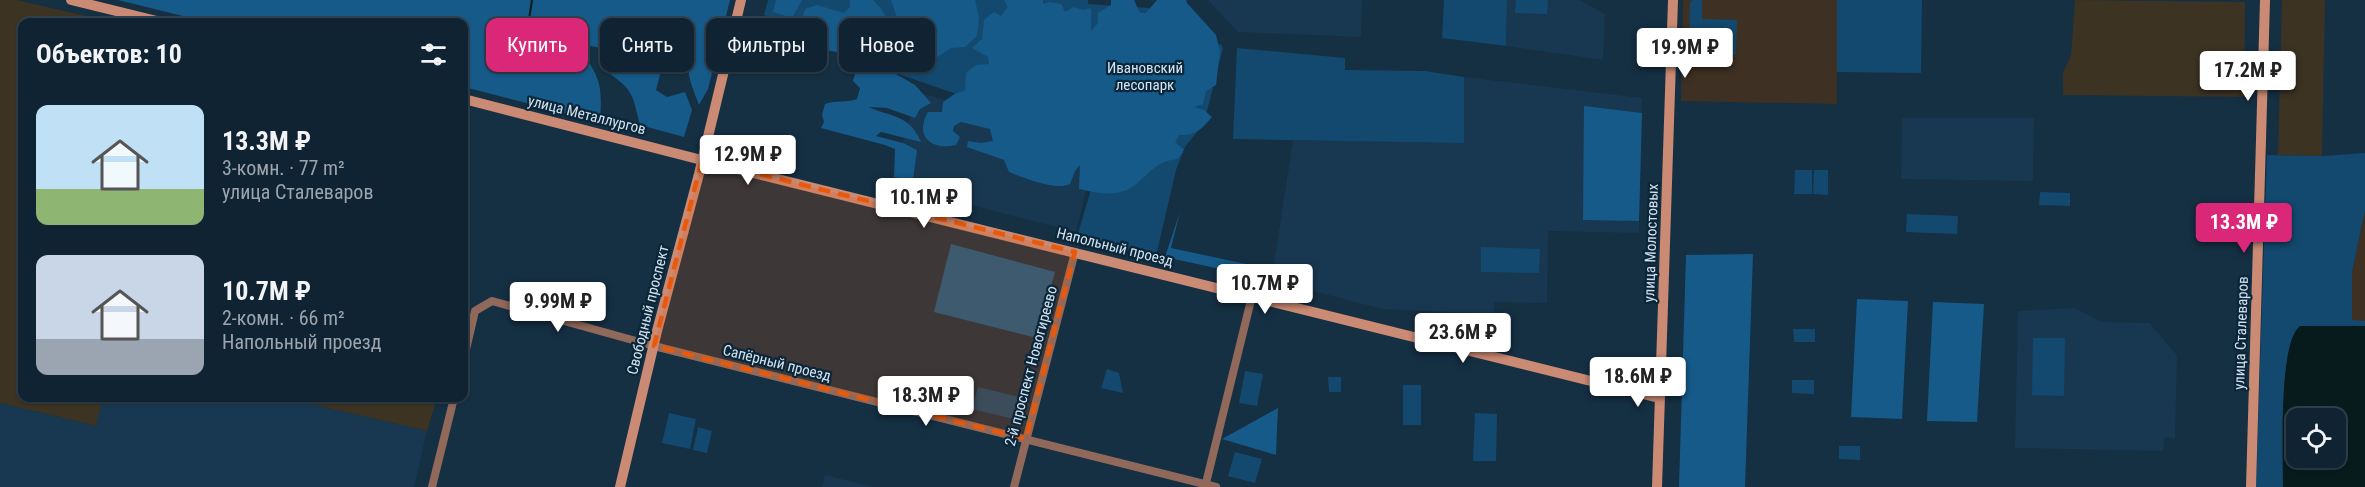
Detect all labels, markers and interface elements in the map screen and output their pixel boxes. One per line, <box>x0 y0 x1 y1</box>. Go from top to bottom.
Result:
chip: Купить <box>486 18 588 72</box>
chip: Снять <box>600 18 694 72</box>
chip: Фильтры <box>706 18 827 72</box>
chip: Новое <box>839 18 935 72</box>
pin: 19.9M ₽ <box>1630 28 1740 79</box>
text: 19.9M ₽ <box>1651 35 1719 59</box>
icon: filters <box>417 38 450 71</box>
text: Объектов: 10 <box>36 39 182 69</box>
pin: 17.2M ₽ <box>2193 51 2303 102</box>
text: 17.2M ₽ <box>2214 58 2282 82</box>
park label: Ивановский лесопарк <box>1107 59 1183 94</box>
street label: улица Металлургов <box>526 92 648 138</box>
text: 13.3M ₽ <box>222 126 311 156</box>
icon: home <box>84 129 156 201</box>
pin: 12.9M ₽ <box>693 135 803 186</box>
text: 12.9M ₽ <box>714 142 782 166</box>
text: 3-комн. · 77 m² <box>222 156 345 180</box>
pin: 10.1M ₽ <box>869 178 979 229</box>
text: улица Сталеваров <box>222 180 373 204</box>
street label: улица Молостовых <box>1640 183 1662 303</box>
text: 10.1M ₽ <box>890 185 958 209</box>
pin: 13.3M ₽ <box>2189 203 2299 254</box>
text: 13.3M ₽ <box>2210 210 2278 234</box>
street label: Напольный проезд <box>1055 224 1175 270</box>
street label: Свободный проспект <box>623 244 673 376</box>
pin: 10.7M ₽ <box>1210 264 1320 315</box>
text: 10.7M ₽ <box>1231 271 1299 295</box>
text: 10.7M ₽ <box>222 276 311 306</box>
street label: улица Сталеваров <box>2230 276 2252 390</box>
icon: home <box>84 279 156 351</box>
pin: 9.99M ₽ <box>503 282 613 333</box>
street label: 2-й проспект Новогиреево <box>1001 284 1061 448</box>
text: 9.99M ₽ <box>524 289 592 313</box>
text: 2-комн. · 66 m² <box>222 306 345 330</box>
pin: 23.6M ₽ <box>1408 313 1518 364</box>
text: 23.6M ₽ <box>1429 320 1497 344</box>
text: Напольный проезд <box>222 330 382 354</box>
street label: Сапёрный проезд <box>721 341 833 385</box>
pin: 18.6M ₽ <box>1583 357 1693 408</box>
text: 18.6M ₽ <box>1604 364 1672 388</box>
pin: 18.3M ₽ <box>871 376 981 427</box>
text: 18.3M ₽ <box>892 383 960 407</box>
map controls <box>2286 408 2346 468</box>
button: locate <box>2286 408 2346 468</box>

